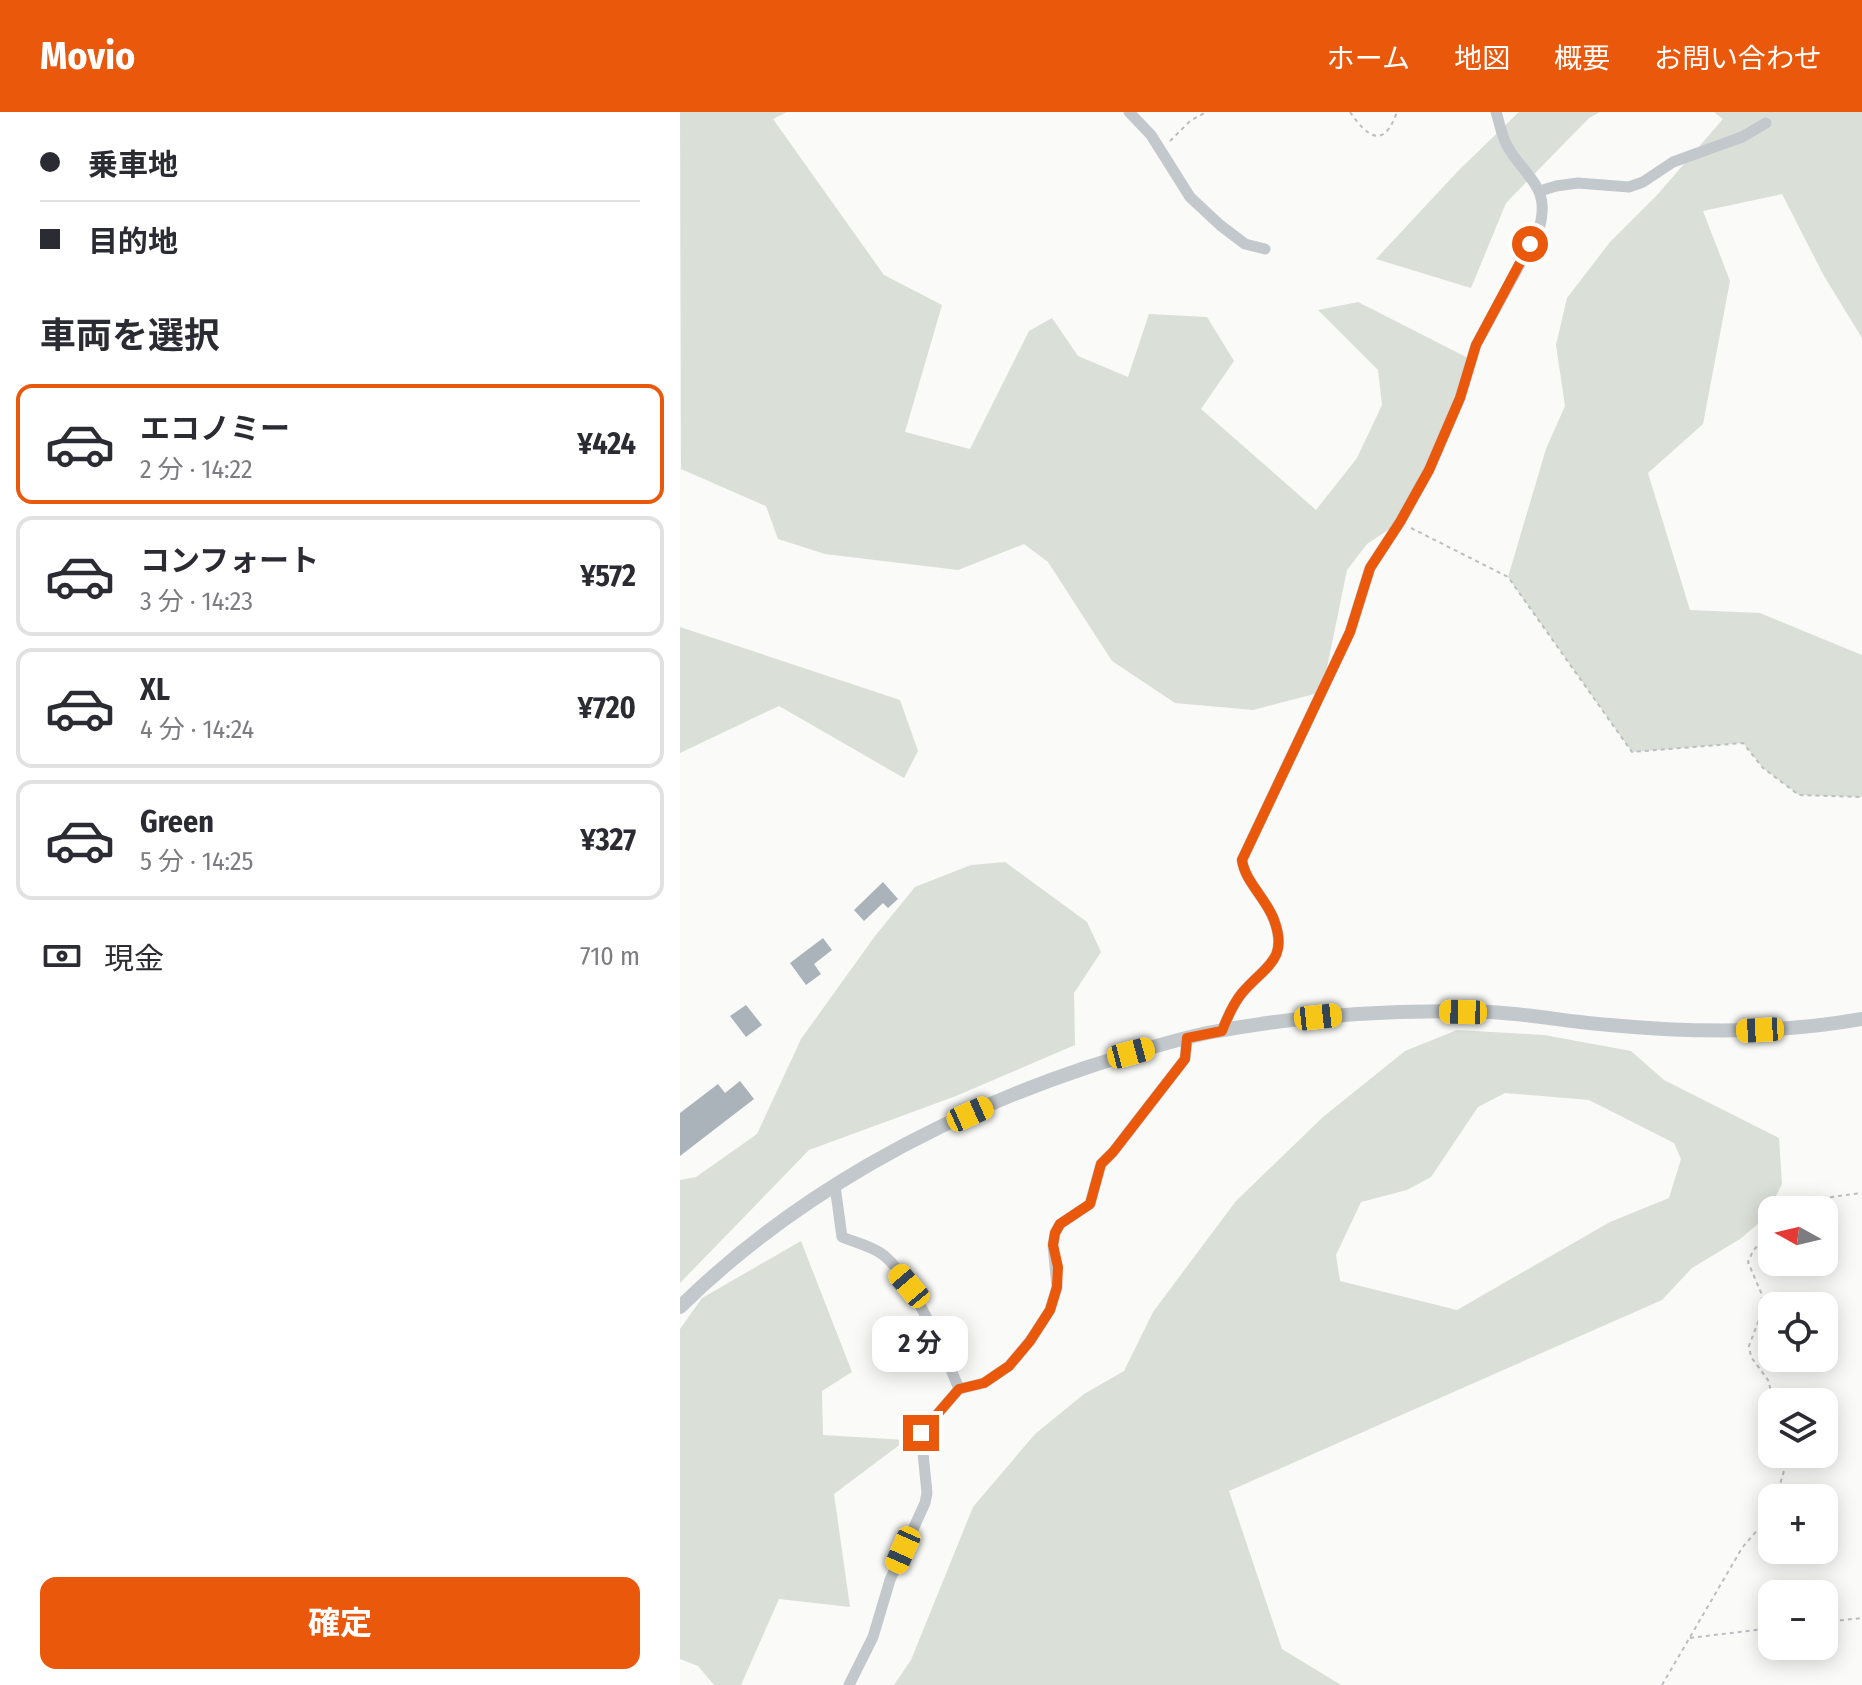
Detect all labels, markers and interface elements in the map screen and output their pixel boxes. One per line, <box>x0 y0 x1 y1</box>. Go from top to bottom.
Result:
text: Movio <box>40 33 135 79</box>
text: ホーム <box>1327 42 1410 75</box>
text: 地図 <box>1454 42 1510 75</box>
text: 概要 <box>1554 42 1610 75</box>
text: お問い合わせ <box>1654 42 1822 75</box>
text: 乗車地 <box>88 147 178 183</box>
text: 目的地 <box>88 224 178 260</box>
route start <box>1512 226 1548 262</box>
text: 車両を選択 <box>40 314 220 358</box>
icon: car <box>44 408 116 480</box>
text: エコノミー <box>140 411 290 447</box>
text: ¥424 <box>577 426 636 462</box>
text: 2 分 · 14:22 <box>140 454 252 485</box>
icon: car <box>44 540 116 612</box>
text: コンフォート <box>140 543 319 579</box>
text: ¥572 <box>580 558 636 594</box>
text: 3 分 · 14:23 <box>140 586 253 617</box>
icon: car <box>44 672 116 744</box>
text: XL <box>140 672 170 708</box>
text: ¥720 <box>578 690 636 726</box>
text: 4 分 · 14:24 <box>140 714 254 745</box>
icon: car <box>44 804 116 876</box>
text: Green <box>140 804 214 840</box>
text: ¥327 <box>580 822 636 858</box>
text: 5 分 · 14:25 <box>140 846 253 877</box>
icon: cash <box>40 934 84 978</box>
text: 現金 <box>104 941 164 977</box>
text: 710 m <box>580 941 640 972</box>
car <box>1439 1000 1487 1024</box>
car <box>1293 1003 1343 1031</box>
car <box>1735 1017 1785 1043</box>
car <box>1105 1035 1157 1071</box>
car <box>943 1093 997 1135</box>
north arrow <box>1758 1196 1838 1276</box>
map controls <box>1758 1196 1838 1660</box>
car <box>884 1260 934 1312</box>
button: locate <box>1758 1292 1838 1372</box>
callout: 2 分 <box>873 1317 969 1373</box>
text: 2 分 <box>898 1328 942 1359</box>
button: layers <box>1758 1388 1838 1468</box>
route end <box>903 1415 939 1451</box>
button: + <box>1758 1484 1838 1564</box>
car <box>882 1523 924 1577</box>
button: 確定 <box>40 1577 640 1669</box>
button: − <box>1758 1580 1838 1660</box>

